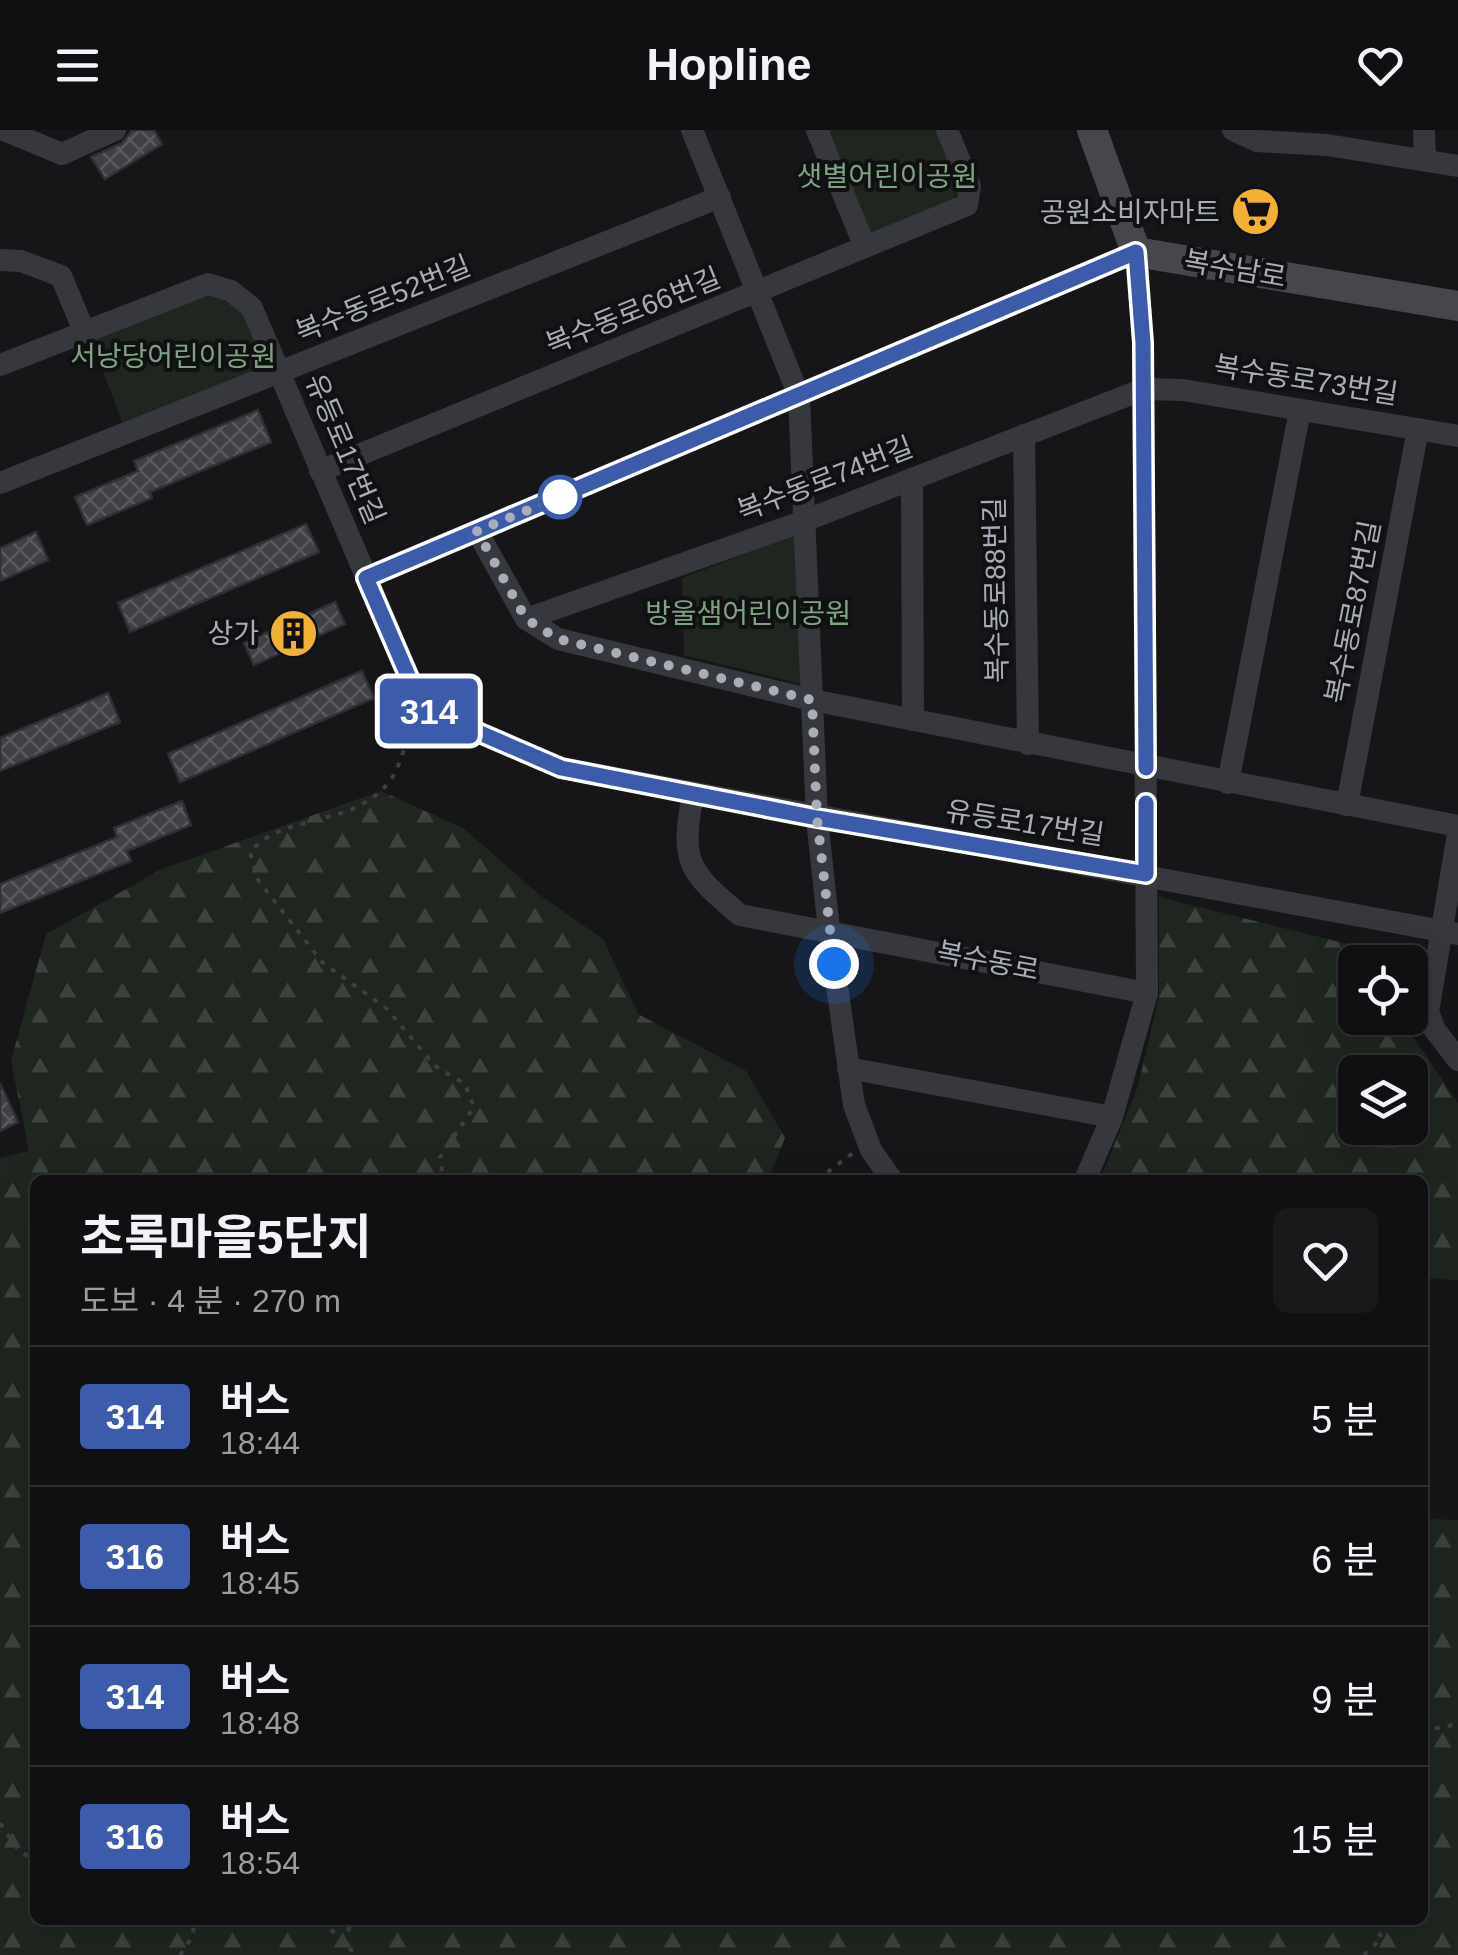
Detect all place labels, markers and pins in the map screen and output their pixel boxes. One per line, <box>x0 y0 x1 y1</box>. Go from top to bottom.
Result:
supermarket icon: 공원소비자마트 <box>1229 186 1281 238</box>
place label: 공원소비자마트 <box>1040 197 1220 228</box>
unlabelled marker <box>539 476 581 518</box>
building icon: 상가 <box>268 607 320 659</box>
place label: 상가 <box>207 618 259 649</box>

